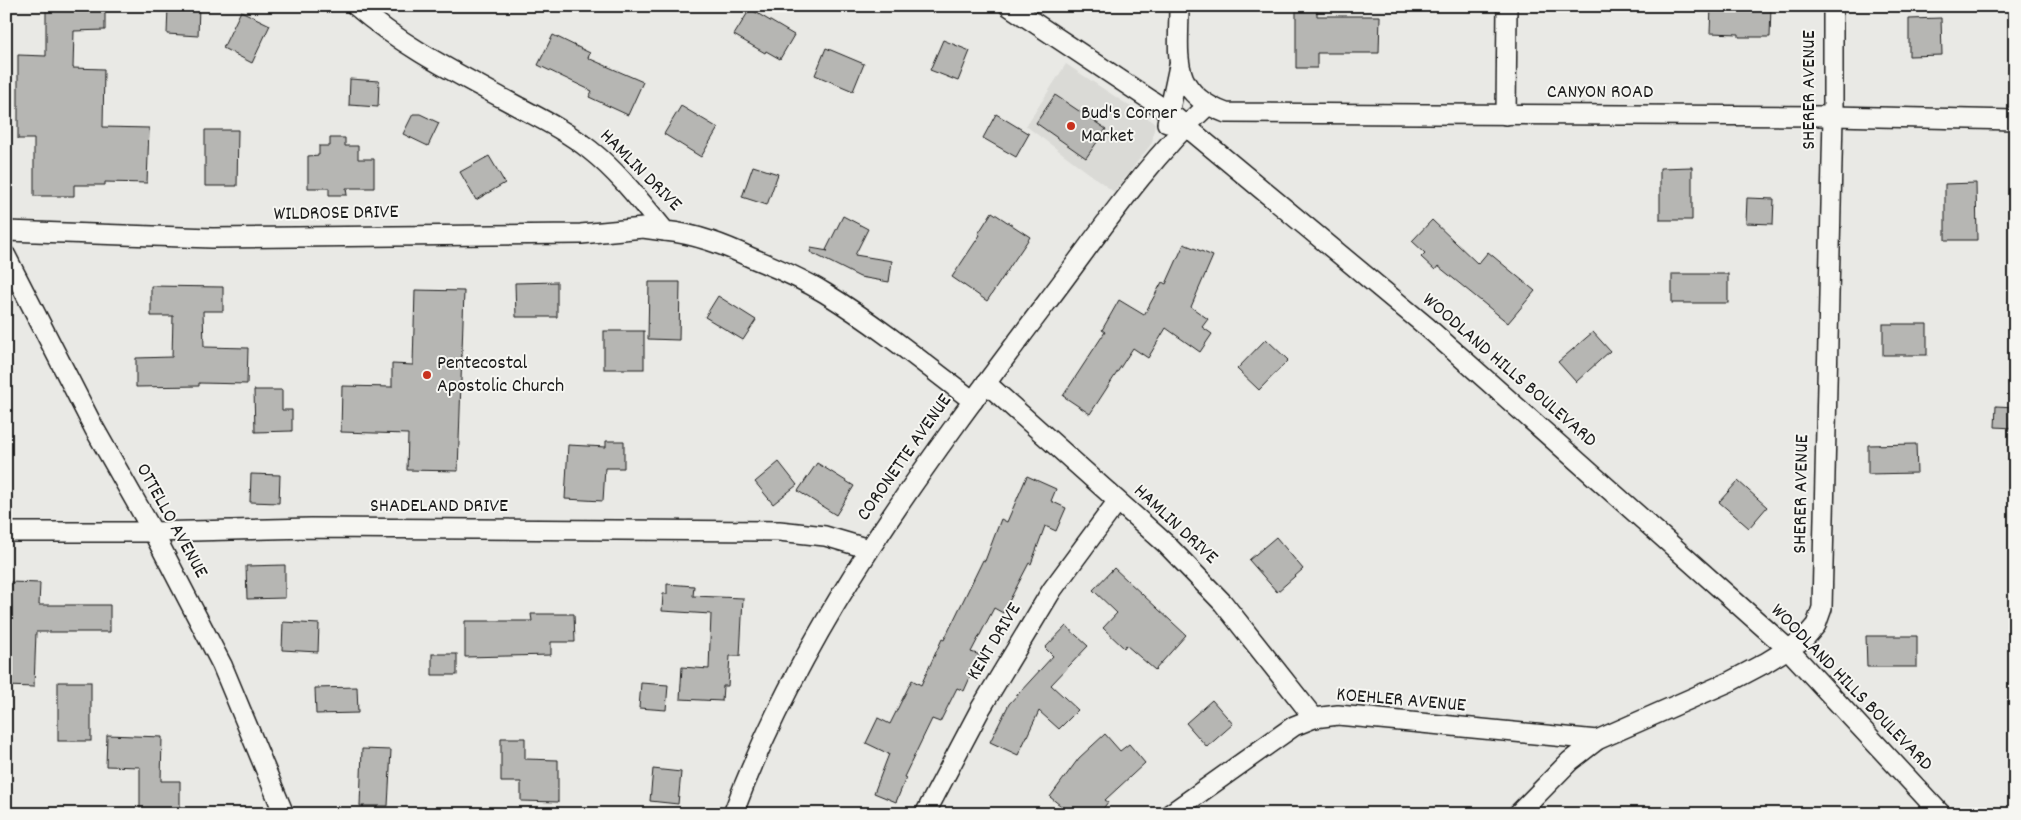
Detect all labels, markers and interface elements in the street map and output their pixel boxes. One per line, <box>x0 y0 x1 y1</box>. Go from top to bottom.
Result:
street label: SHERER AVENUE <box>1796 30 1824 150</box>
street label: CANYON ROAD <box>1547 79 1653 107</box>
place label: Bud's Corner Market <box>1081 100 1178 151</box>
marker: Bud's Corner Market <box>1065 120 1077 132</box>
street label: HAMLIN DRIVE <box>592 123 688 219</box>
street label: WILDROSE DRIVE <box>273 199 399 229</box>
street label: WOODLAND HILLS BOULEVARD <box>1416 287 1602 455</box>
place label: Pentecostal Apostolic Church <box>437 350 564 401</box>
marker: Pentecostal Apostolic Church <box>421 369 433 381</box>
street label: CORONETTE AVENUE <box>851 389 959 527</box>
street label: SHERER AVENUE <box>1787 434 1817 554</box>
street label: OTTELLO AVENUE <box>128 459 214 583</box>
street label: HAMLIN DRIVE <box>1126 478 1224 572</box>
street label: SHADELAND DRIVE <box>370 493 508 521</box>
street label: KENT DRIVE <box>961 598 1029 686</box>
street label: WOODLAND HILLS BOULEVARD <box>1763 598 1939 778</box>
street label: KOEHLER AVENUE <box>1335 681 1467 721</box>

